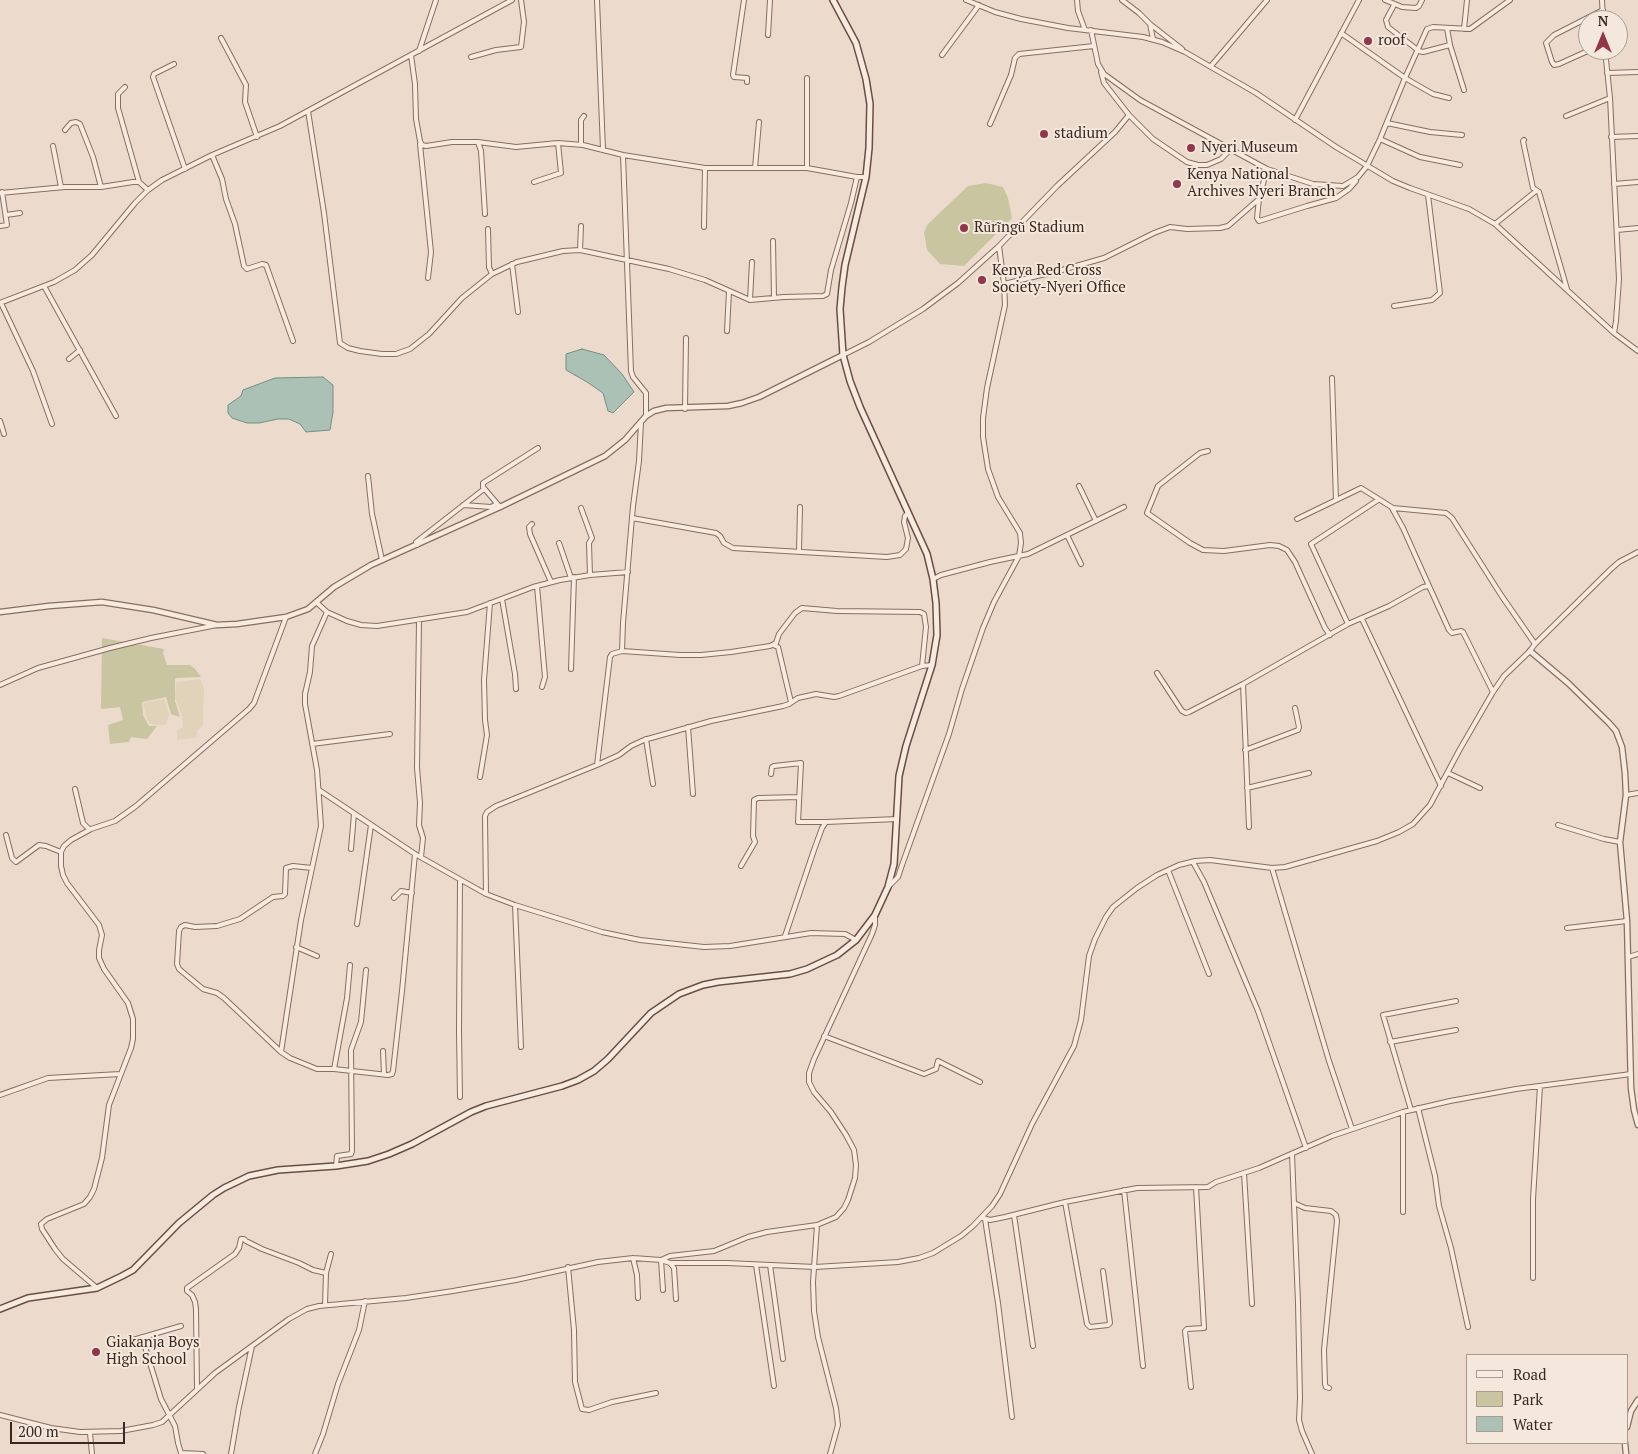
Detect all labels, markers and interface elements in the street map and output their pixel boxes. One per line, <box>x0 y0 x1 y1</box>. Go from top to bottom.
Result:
north arrow <box>1578 10 1628 60</box>
text: N <box>1598 11 1608 30</box>
place label: roof <box>1378 32 1405 50</box>
marker: roof <box>1362 35 1374 47</box>
place label: stadium <box>1054 125 1108 143</box>
marker: stadium <box>1038 128 1050 140</box>
place label: Nyeri Museum <box>1201 139 1298 157</box>
marker: Nyeri Museum <box>1185 142 1197 154</box>
place label: Kenya National Archives Nyeri Branch <box>1187 166 1335 201</box>
marker: Kenya National Archives Nyeri Branch <box>1171 178 1183 190</box>
place label: Rũrĩngũ Stadium <box>974 219 1088 237</box>
marker: Rũrĩngũ Stadium <box>958 222 970 234</box>
place label: Kenya Red Cross Society-Nyeri Office <box>992 262 1126 297</box>
marker: Kenya Red Cross Society-Nyeri Office <box>976 274 988 286</box>
place label: Giakanja Boys High School <box>106 1334 199 1369</box>
marker: Giakanja Boys High School <box>90 1346 102 1358</box>
legend <box>1466 1354 1628 1444</box>
text: Road <box>1513 1364 1546 1384</box>
text: Park <box>1513 1389 1543 1409</box>
scale bar <box>12 1412 128 1444</box>
text: Water <box>1513 1414 1552 1434</box>
text: 200 m <box>18 1421 59 1441</box>

